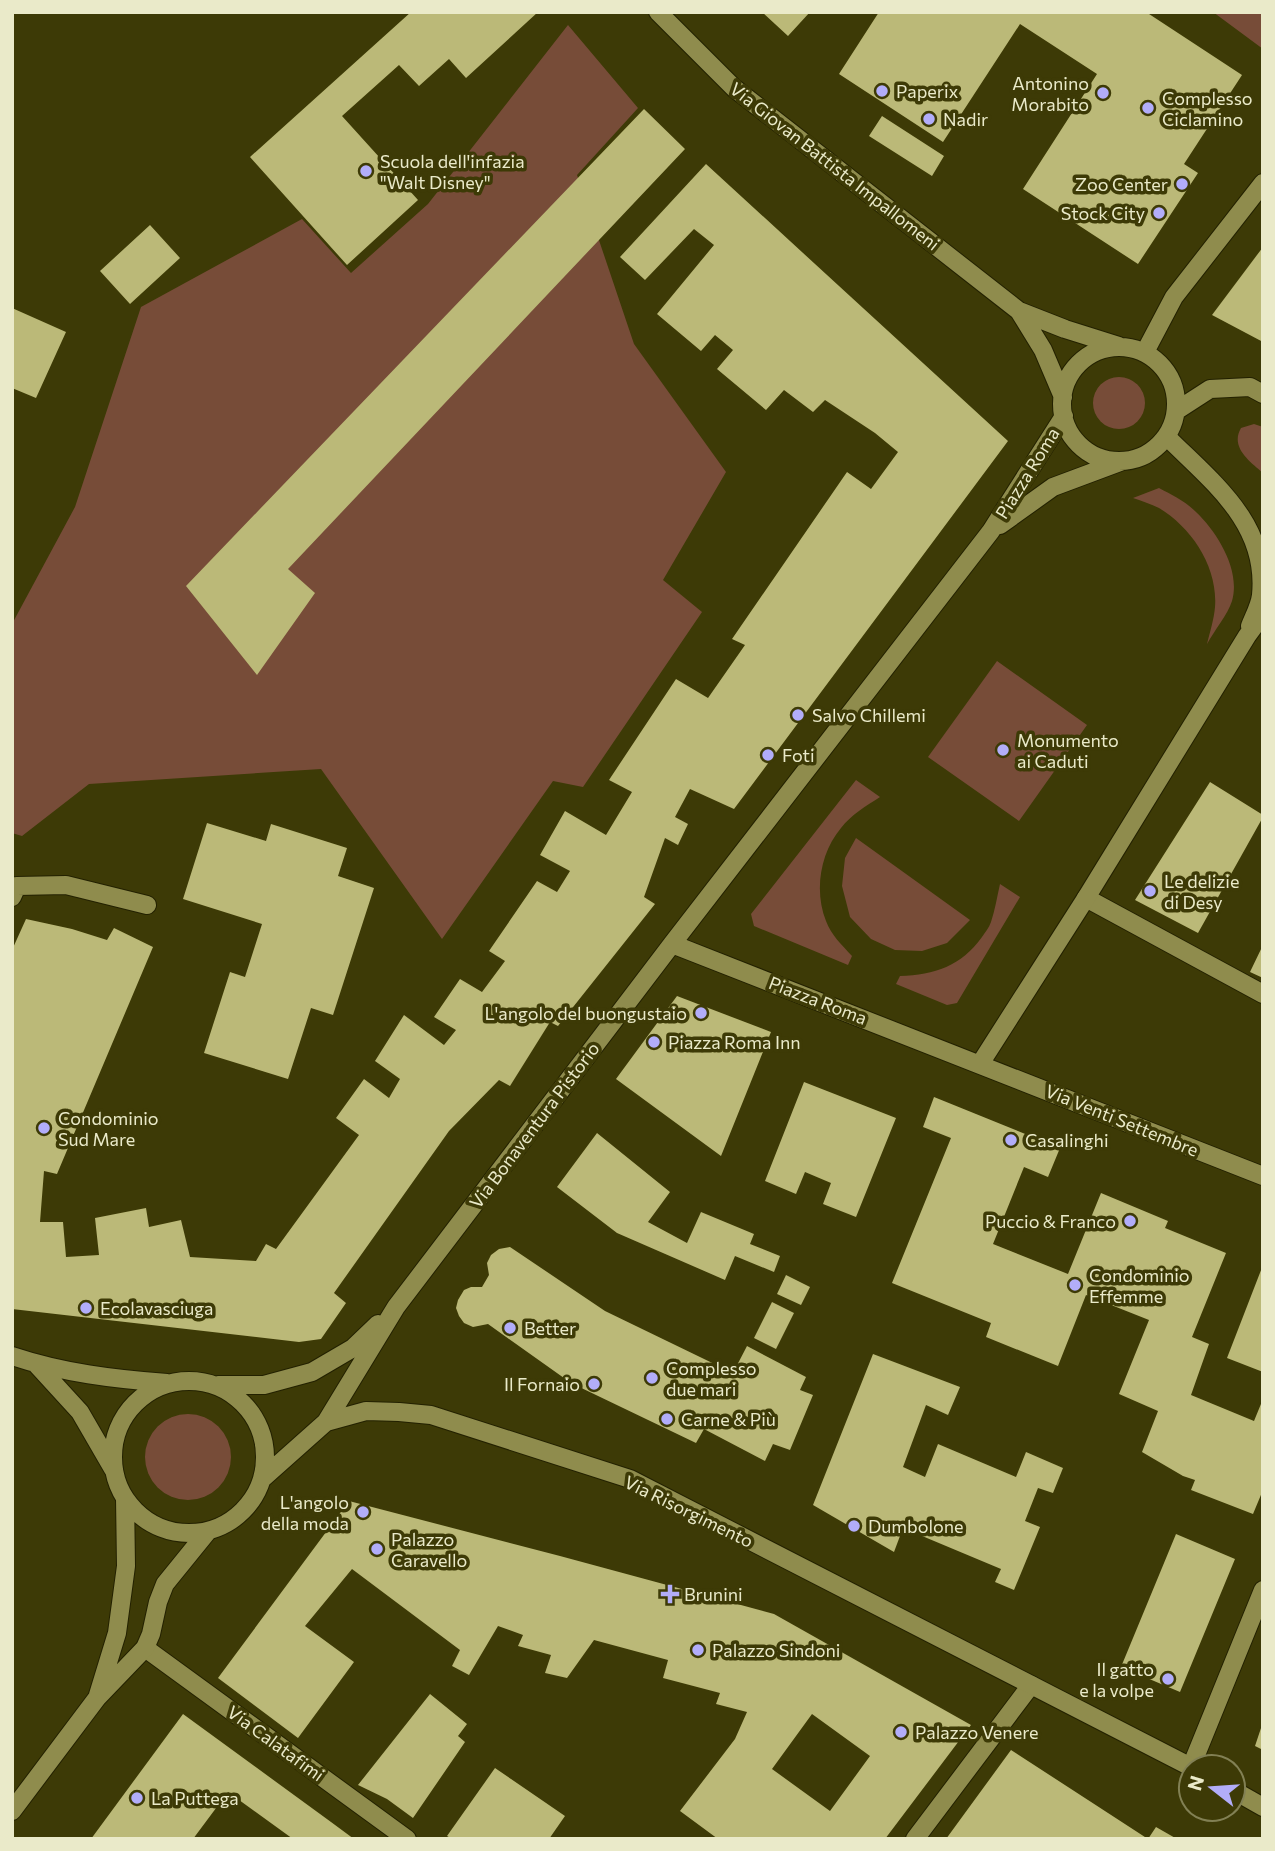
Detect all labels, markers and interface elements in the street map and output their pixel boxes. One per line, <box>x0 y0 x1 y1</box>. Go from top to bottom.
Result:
place label: Antonino Morabito <box>1011 72 1089 115</box>
street label: Via Giovan Battista Impallomeni <box>726 77 944 255</box>
place label: Paperix <box>896 80 959 102</box>
marker: Paperix <box>874 83 890 99</box>
marker: Antonino Morabito <box>1095 85 1111 101</box>
place label: Complesso Ciclamino <box>1162 87 1253 130</box>
marker: Complesso Ciclamino <box>1140 100 1156 116</box>
place label: Nadir <box>943 108 988 130</box>
marker: Nadir <box>921 111 937 127</box>
place label: Scuola dell'infazia "Walt Disney" <box>380 150 525 193</box>
marker: Scuola dell'infazia "Walt Disney" <box>358 163 374 179</box>
place label: Zoo Center <box>1075 173 1168 195</box>
marker: Zoo Center <box>1174 176 1190 192</box>
place label: Stock City <box>1061 202 1145 224</box>
marker: Stock City <box>1151 205 1167 221</box>
street label: Piazza Roma <box>990 423 1064 523</box>
place label: Salvo Chillemi <box>812 704 926 726</box>
marker: Salvo Chillemi <box>790 707 806 723</box>
place label: Monumento ai Caduti <box>1017 729 1119 772</box>
marker: Monumento ai Caduti <box>995 742 1011 758</box>
place label: Foti <box>782 744 815 766</box>
marker: Foti <box>760 747 776 763</box>
place label: Le delizie di Desy <box>1164 870 1239 913</box>
marker: Le delizie di Desy <box>1142 883 1158 899</box>
street label: Piazza Roma <box>766 971 870 1029</box>
place label: L'angolo del buongustaio <box>484 1002 687 1024</box>
marker: L'angolo del buongustaio <box>693 1005 709 1021</box>
place label: Piazza Roma Inn <box>668 1031 801 1053</box>
marker: Piazza Roma Inn <box>646 1034 662 1050</box>
street label: Via Bonaventura Pistorio <box>464 1038 604 1212</box>
street label: Via Venti Settembre <box>1042 1079 1202 1161</box>
place label: Condominio Sud Mare <box>58 1107 159 1150</box>
marker: Condominio Sud Mare <box>36 1120 52 1136</box>
place label: Casalinghi <box>1025 1129 1109 1151</box>
marker: Casalinghi <box>1003 1132 1019 1148</box>
place label: Puccio & Franco <box>985 1210 1116 1232</box>
marker: Puccio & Franco <box>1122 1213 1138 1229</box>
place label: Condominio Effemme <box>1089 1264 1190 1307</box>
marker: Condominio Effemme <box>1067 1277 1083 1293</box>
place label: Ecolavasciuga <box>100 1297 213 1319</box>
marker: Ecolavasciuga <box>78 1300 94 1316</box>
place label: Better <box>524 1317 576 1339</box>
marker: Better <box>502 1320 518 1336</box>
place label: Complesso due mari <box>666 1357 757 1400</box>
marker: Complesso due mari <box>644 1370 660 1386</box>
place label: Il Fornaio <box>504 1373 580 1395</box>
marker: Il Fornaio <box>586 1376 602 1392</box>
place label: Carne & Più <box>681 1408 776 1430</box>
marker: Carne & Più <box>659 1411 675 1427</box>
street label: Via Risorgimento <box>621 1470 757 1552</box>
place label: L'angolo della moda <box>261 1491 349 1534</box>
marker: L'angolo della moda <box>355 1504 371 1520</box>
place label: Dumbolone <box>868 1515 964 1537</box>
marker: Dumbolone <box>846 1518 862 1534</box>
place label: Palazzo Caravello <box>391 1528 467 1571</box>
marker: Palazzo Caravello <box>369 1541 385 1557</box>
place label: Brunini <box>684 1583 743 1605</box>
marker: Brunini <box>662 1586 678 1602</box>
place label: Palazzo Sindoni <box>712 1639 840 1661</box>
marker: Palazzo Sindoni <box>690 1642 706 1658</box>
place label: Il gatto e la volpe <box>1079 1658 1154 1701</box>
marker: Il gatto e la volpe <box>1160 1671 1176 1687</box>
street label: Via Calatafimi <box>223 1700 329 1786</box>
place label: Palazzo Venere <box>915 1721 1039 1743</box>
marker: Palazzo Venere <box>893 1724 909 1740</box>
north arrow <box>1177 1753 1247 1823</box>
text: N <box>1182 1773 1208 1793</box>
place label: La Puttega <box>151 1787 239 1809</box>
marker: La Puttega <box>129 1790 145 1806</box>

